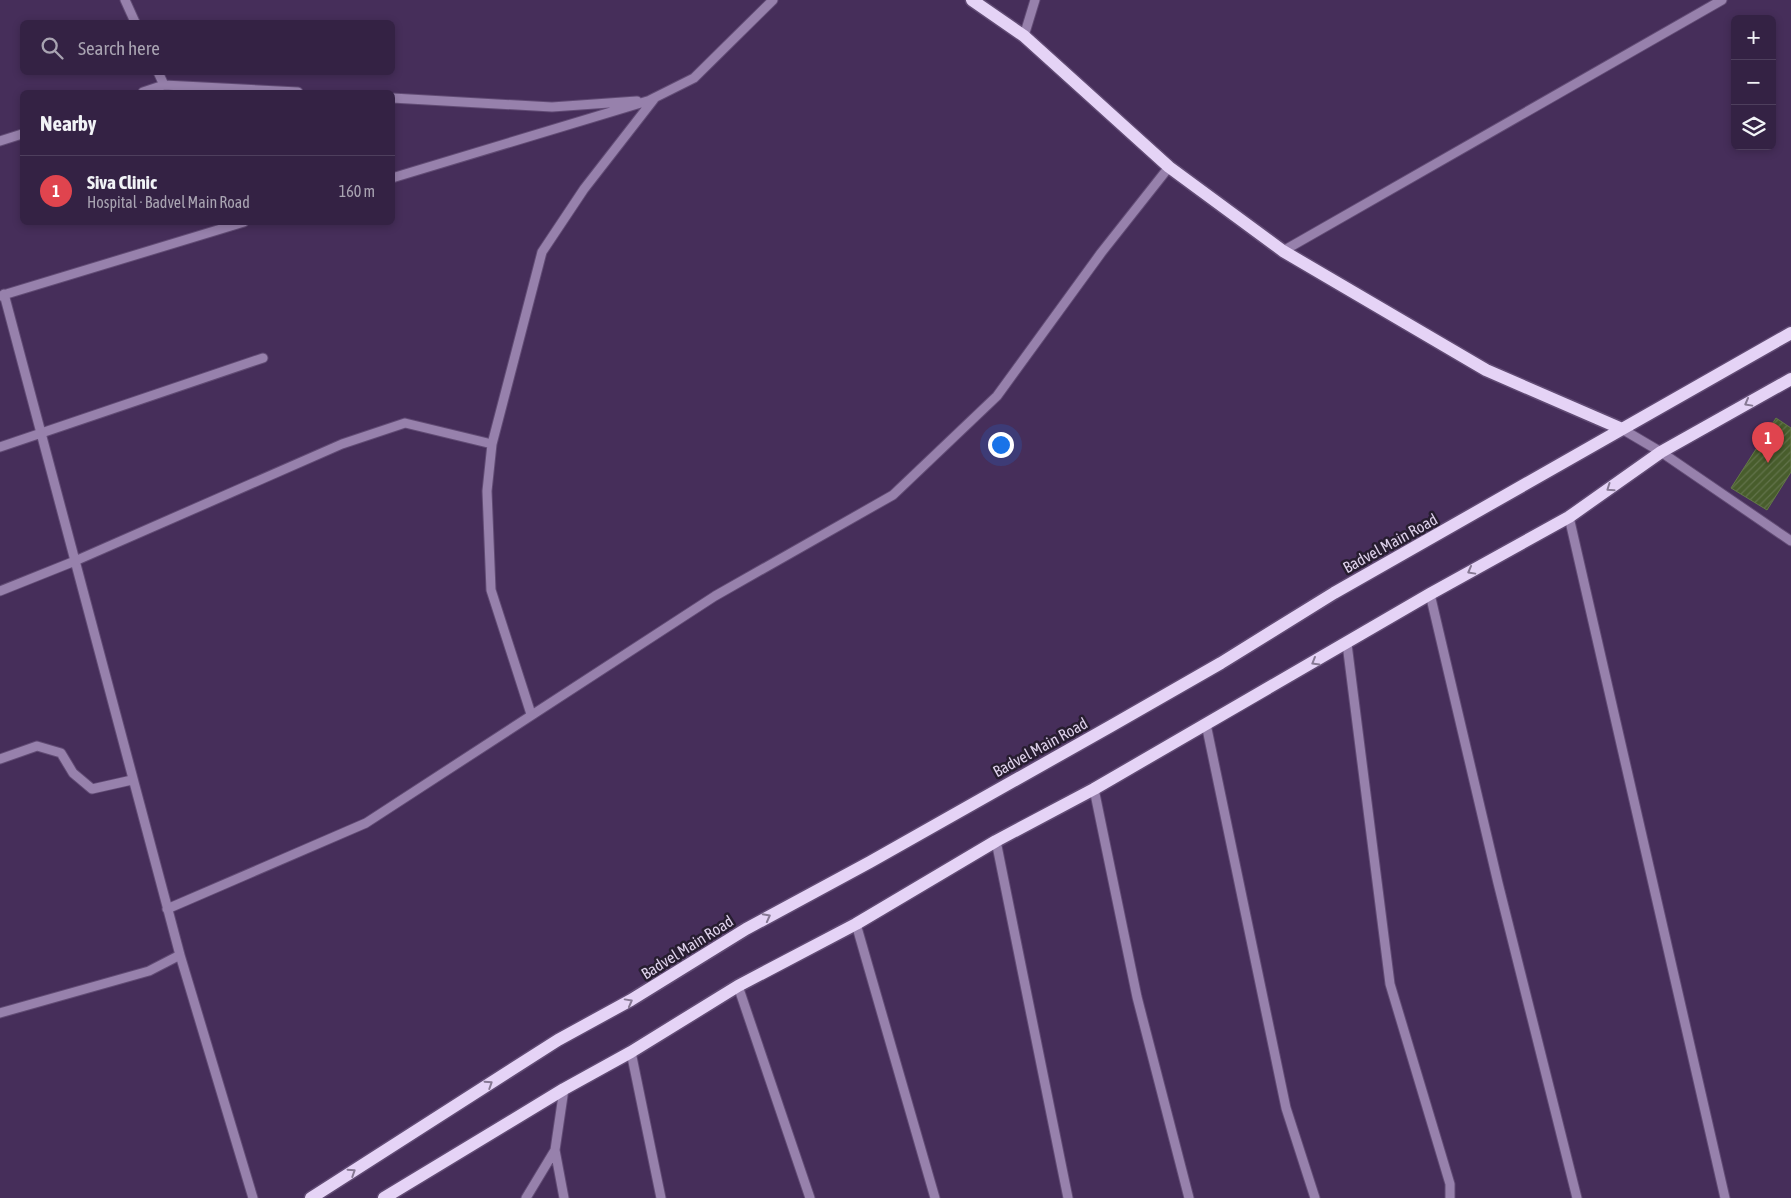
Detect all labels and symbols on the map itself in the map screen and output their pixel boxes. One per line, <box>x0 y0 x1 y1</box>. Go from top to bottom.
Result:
one-way arrow <box>1745 397 1754 407</box>
pin: 1 <box>1752 422 1784 463</box>
your location <box>988 432 1014 458</box>
one-way arrow <box>1606 482 1616 491</box>
street label: Badvel Main Road <box>1340 510 1440 576</box>
one-way arrow <box>1467 565 1476 575</box>
one-way arrow <box>1312 655 1321 665</box>
street label: Badvel Main Road <box>990 714 1090 780</box>
street label: Badvel Main Road <box>638 912 736 982</box>
one-way arrow <box>762 914 771 924</box>
one-way arrow <box>623 998 632 1008</box>
one-way arrow <box>483 1081 492 1090</box>
one-way arrow <box>346 1168 355 1178</box>

